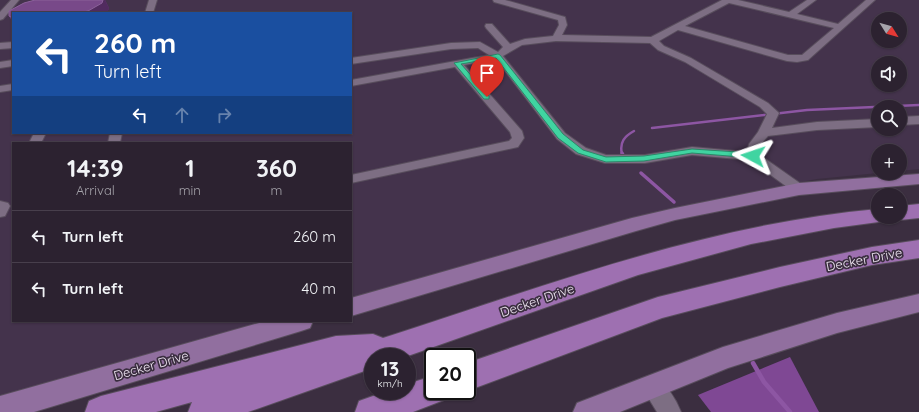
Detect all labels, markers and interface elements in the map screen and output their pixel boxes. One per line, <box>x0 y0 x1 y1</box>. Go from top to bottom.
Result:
north arrow <box>871 12 907 48</box>
map controls <box>871 12 907 224</box>
text: 260 m <box>94 25 176 60</box>
icon: left <box>28 28 80 80</box>
pin <box>470 56 504 97</box>
button: sound <box>871 56 907 92</box>
text: Turn left <box>94 60 162 83</box>
icon: arrive <box>476 62 498 84</box>
button: search <box>871 100 907 136</box>
icon: left <box>129 104 151 126</box>
icon: ahead <box>171 104 193 126</box>
icon: right <box>213 104 235 126</box>
position arrow <box>732 135 774 177</box>
button: + <box>871 144 907 180</box>
text: 14:39 <box>67 153 124 183</box>
text: 1 <box>185 153 194 183</box>
text: 360 <box>256 153 297 183</box>
text: Arrival <box>76 182 115 198</box>
text: min <box>179 182 201 198</box>
text: m <box>270 182 282 198</box>
button: − <box>871 188 907 224</box>
icon: left <box>28 226 50 248</box>
text: Turn left <box>62 227 124 246</box>
text: 260 m <box>293 227 336 246</box>
street label: Decker Drive <box>824 244 904 274</box>
icon: left <box>28 278 50 300</box>
text: Turn left <box>62 279 124 298</box>
text: 40 m <box>301 279 336 298</box>
street label: Decker Drive <box>498 280 576 320</box>
street label: Decker Drive <box>112 347 190 383</box>
speed limit sign: 20 <box>424 348 476 400</box>
text: 13 <box>381 356 399 381</box>
text: km/h <box>377 377 403 390</box>

